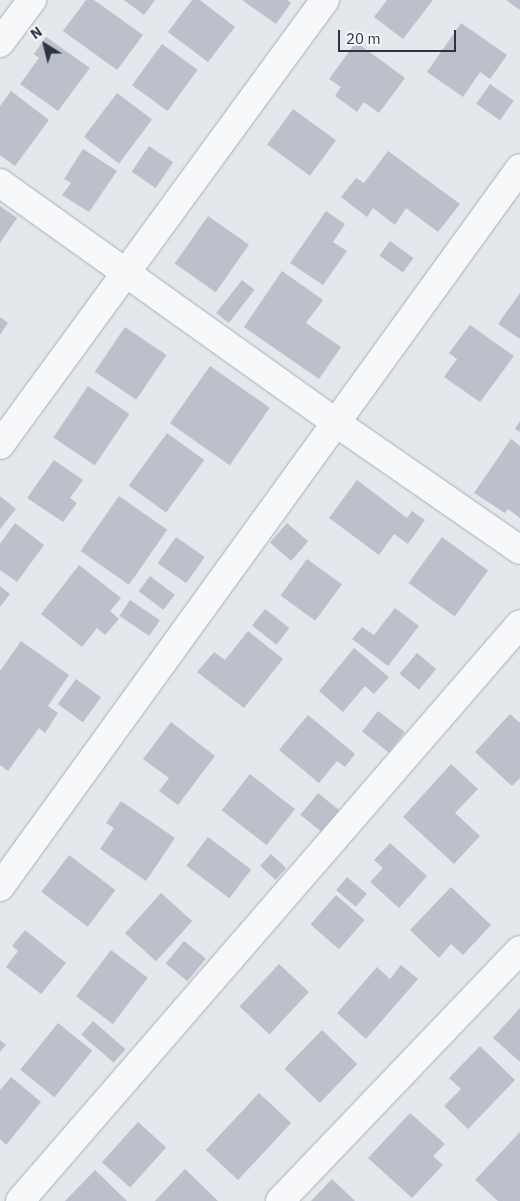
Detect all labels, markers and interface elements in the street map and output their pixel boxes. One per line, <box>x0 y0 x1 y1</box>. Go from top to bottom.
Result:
north arrow <box>20 20 70 70</box>
scale bar <box>340 20 458 52</box>
text: N <box>27 23 46 43</box>
text: 20 m <box>346 29 381 48</box>

